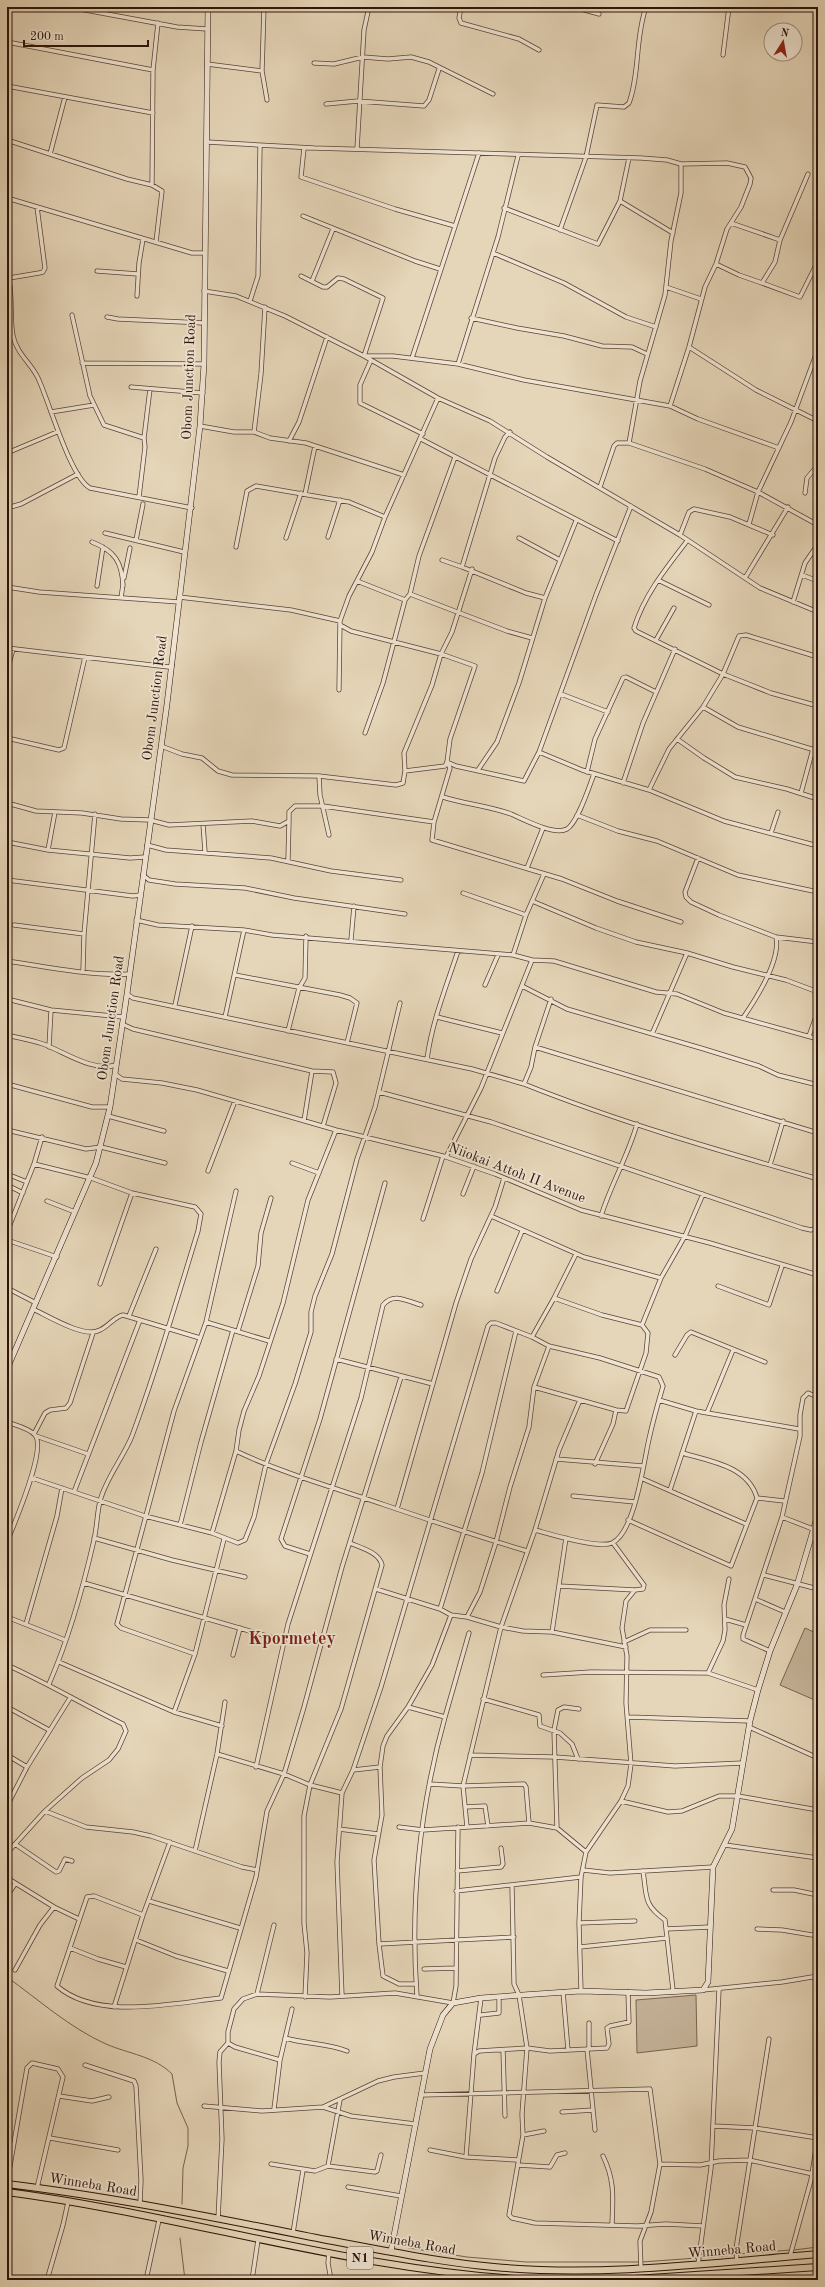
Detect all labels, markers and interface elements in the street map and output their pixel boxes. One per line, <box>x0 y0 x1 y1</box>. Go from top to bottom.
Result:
scale bar <box>24 22 148 48</box>
north arrow <box>763 22 803 62</box>
text: N <box>779 27 790 40</box>
text: 200 m <box>30 31 64 43</box>
street label: Obom Junction Road <box>180 314 198 440</box>
street label: Obom Junction Road <box>140 635 170 761</box>
street label: Obom Junction Road <box>95 955 127 1081</box>
street label: Niiokai Attoh II Avenue <box>447 1140 587 1206</box>
district label: Kpormetey <box>248 1630 336 1648</box>
street label: Winneba Road <box>48 2171 138 2199</box>
street label: Winneba Road <box>367 2228 457 2258</box>
street label: Winneba Road <box>687 2239 777 2261</box>
road number: N1 <box>347 2247 373 2269</box>

